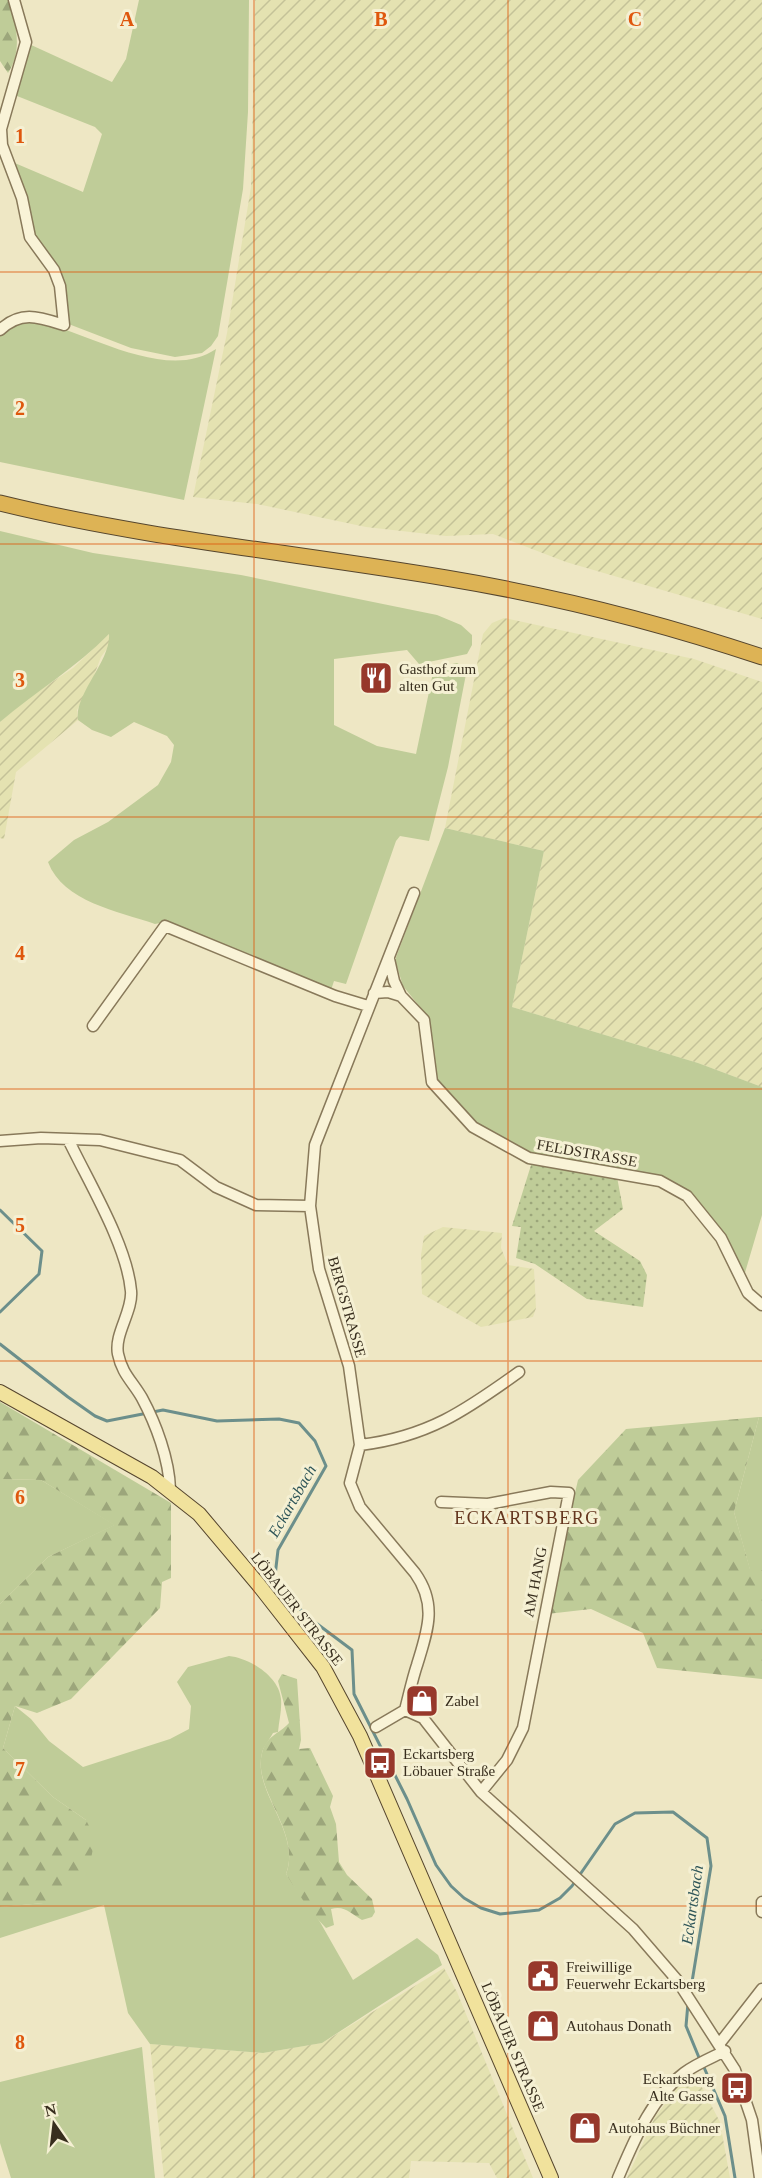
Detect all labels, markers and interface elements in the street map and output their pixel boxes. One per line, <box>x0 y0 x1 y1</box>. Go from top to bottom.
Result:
text: A <box>120 8 135 30</box>
text: B <box>374 8 388 30</box>
text: C <box>628 8 642 30</box>
text: 1 <box>15 125 25 147</box>
text: 2 <box>15 397 25 419</box>
restaurant icon: Gasthof zum alten Gut <box>358 660 394 696</box>
place label: Gasthof zum alten Gut <box>399 661 476 694</box>
text: 3 <box>15 669 25 691</box>
text: 4 <box>15 942 25 964</box>
street label: FELDSTRASSE <box>536 1136 638 1170</box>
text: 5 <box>15 1214 25 1236</box>
street label: BERGSTRASSE <box>325 1255 369 1359</box>
water label: Eckartsbach <box>264 1462 319 1541</box>
text: 6 <box>15 1486 25 1508</box>
district label: ECKARTSBERG <box>454 1508 600 1528</box>
street label: AM HANG <box>520 1545 550 1618</box>
street label: LÖBAUER STRASSE <box>248 1549 346 1669</box>
shop icon: Zabel <box>404 1683 440 1719</box>
place label: Zabel <box>445 1693 479 1709</box>
bus stop icon: Eckartsberg Löbauer Straße <box>362 1745 398 1781</box>
place label: Eckartsberg Löbauer Straße <box>403 1746 495 1779</box>
text: 7 <box>15 1758 25 1780</box>
water label: Eckartsbach <box>678 1864 706 1947</box>
public building icon: Freiwillige Feuerwehr Eckartsberg <box>525 1958 561 1994</box>
place label: Freiwillige Feuerwehr Eckartsberg <box>566 1959 706 1992</box>
street label: LÖBAUER STRASSE <box>479 1980 547 2114</box>
shop icon: Autohaus Donath <box>525 2008 561 2044</box>
place label: Autohaus Donath <box>566 2018 672 2034</box>
text: 8 <box>15 2031 25 2053</box>
bus stop icon: Eckartsberg Alte Gasse <box>719 2070 755 2106</box>
place label: Eckartsberg Alte Gasse <box>643 2071 714 2104</box>
north arrow <box>24 2094 84 2154</box>
text: N <box>43 2100 59 2120</box>
shop icon: Autohaus Büchner <box>567 2110 603 2146</box>
place label: Autohaus Büchner <box>608 2120 720 2136</box>

